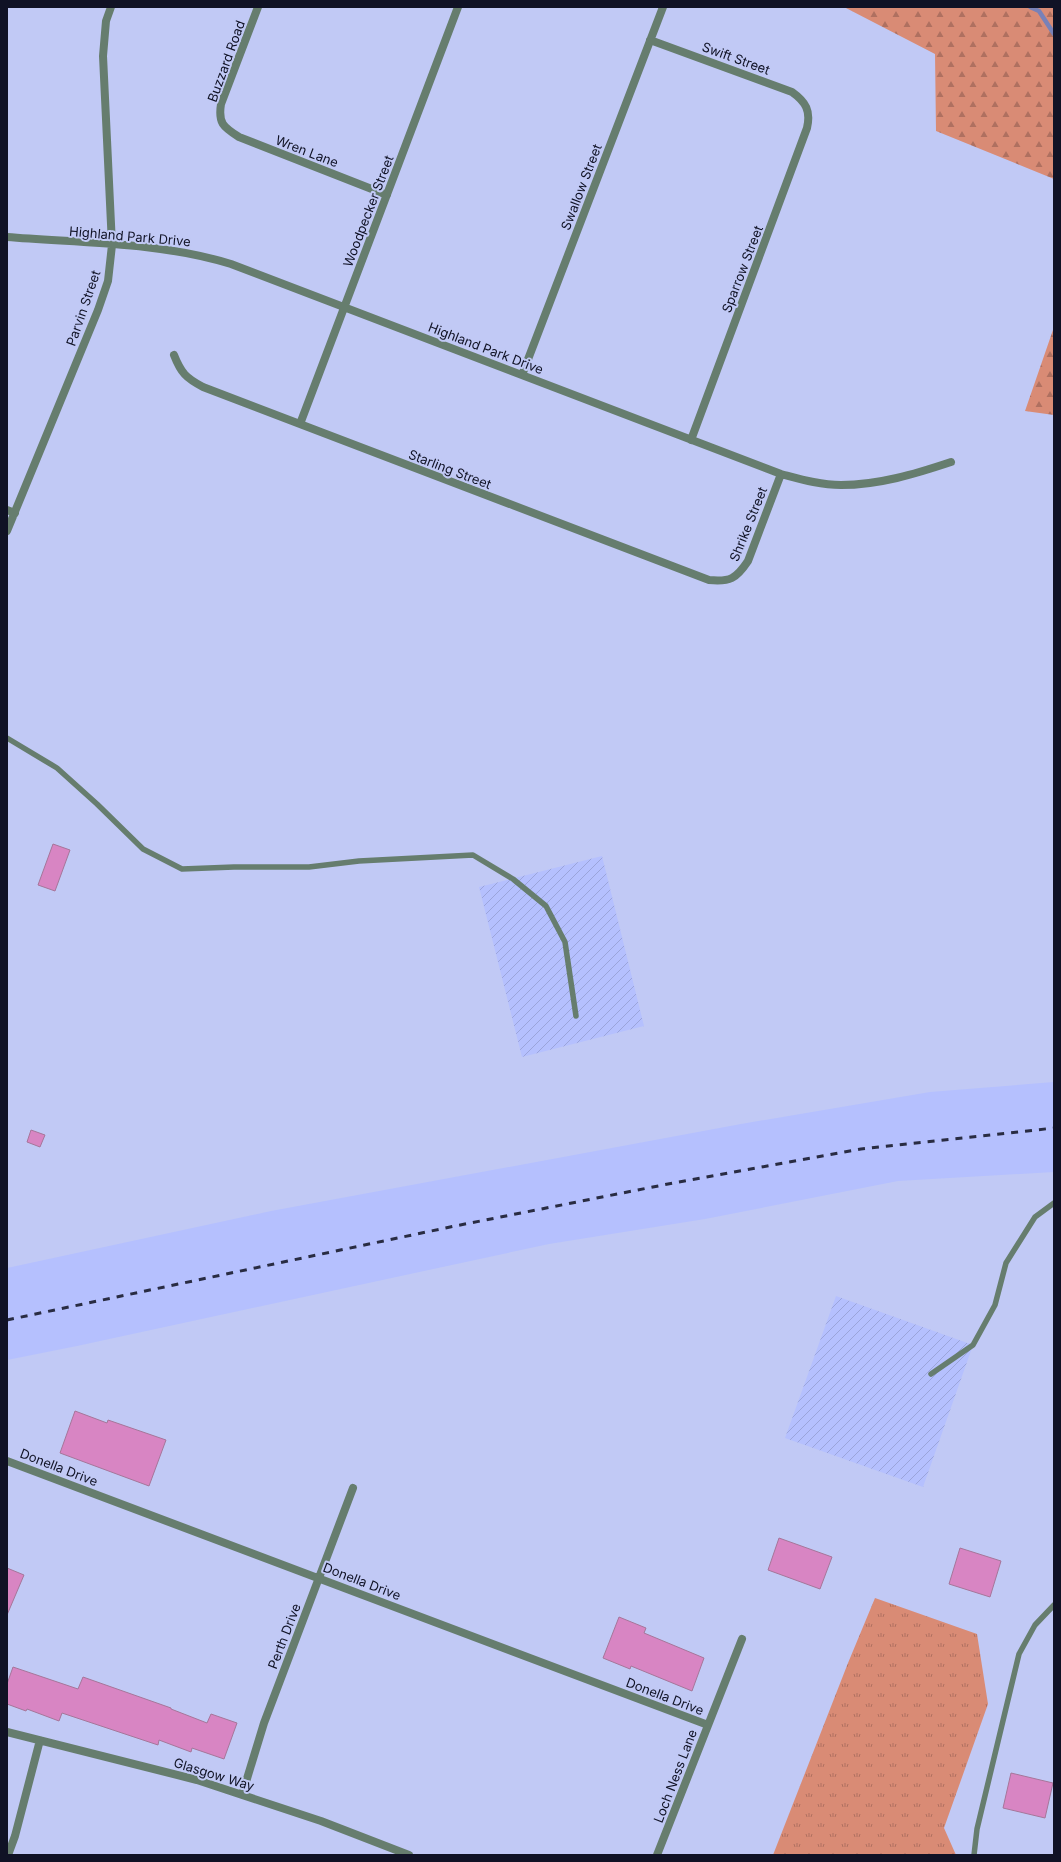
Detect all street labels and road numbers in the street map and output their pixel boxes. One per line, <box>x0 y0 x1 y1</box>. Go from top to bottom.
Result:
street label: Buzzard Road <box>204 18 248 104</box>
street label: Swift Street <box>700 38 772 78</box>
street label: Wren Lane <box>273 132 341 170</box>
street label: Swallow Street <box>557 142 605 232</box>
street label: Woodpecker Street <box>339 153 397 269</box>
street label: Highland Park Drive <box>69 223 191 249</box>
street label: Sparrow Street <box>718 223 766 315</box>
street label: Parvin Street <box>63 268 103 348</box>
street label: Highland Park Drive <box>426 319 546 377</box>
street label: Starling Street <box>406 446 494 492</box>
street label: Shrike Street <box>726 484 770 564</box>
street label: Donella Drive <box>18 1445 100 1489</box>
street label: Donella Drive <box>321 1559 403 1603</box>
street label: Perth Drive <box>264 1601 304 1671</box>
street label: Donella Drive <box>624 1674 706 1718</box>
street label: Loch Ness Lane <box>650 1727 700 1825</box>
street label: Glasgow Way <box>172 1754 256 1794</box>

